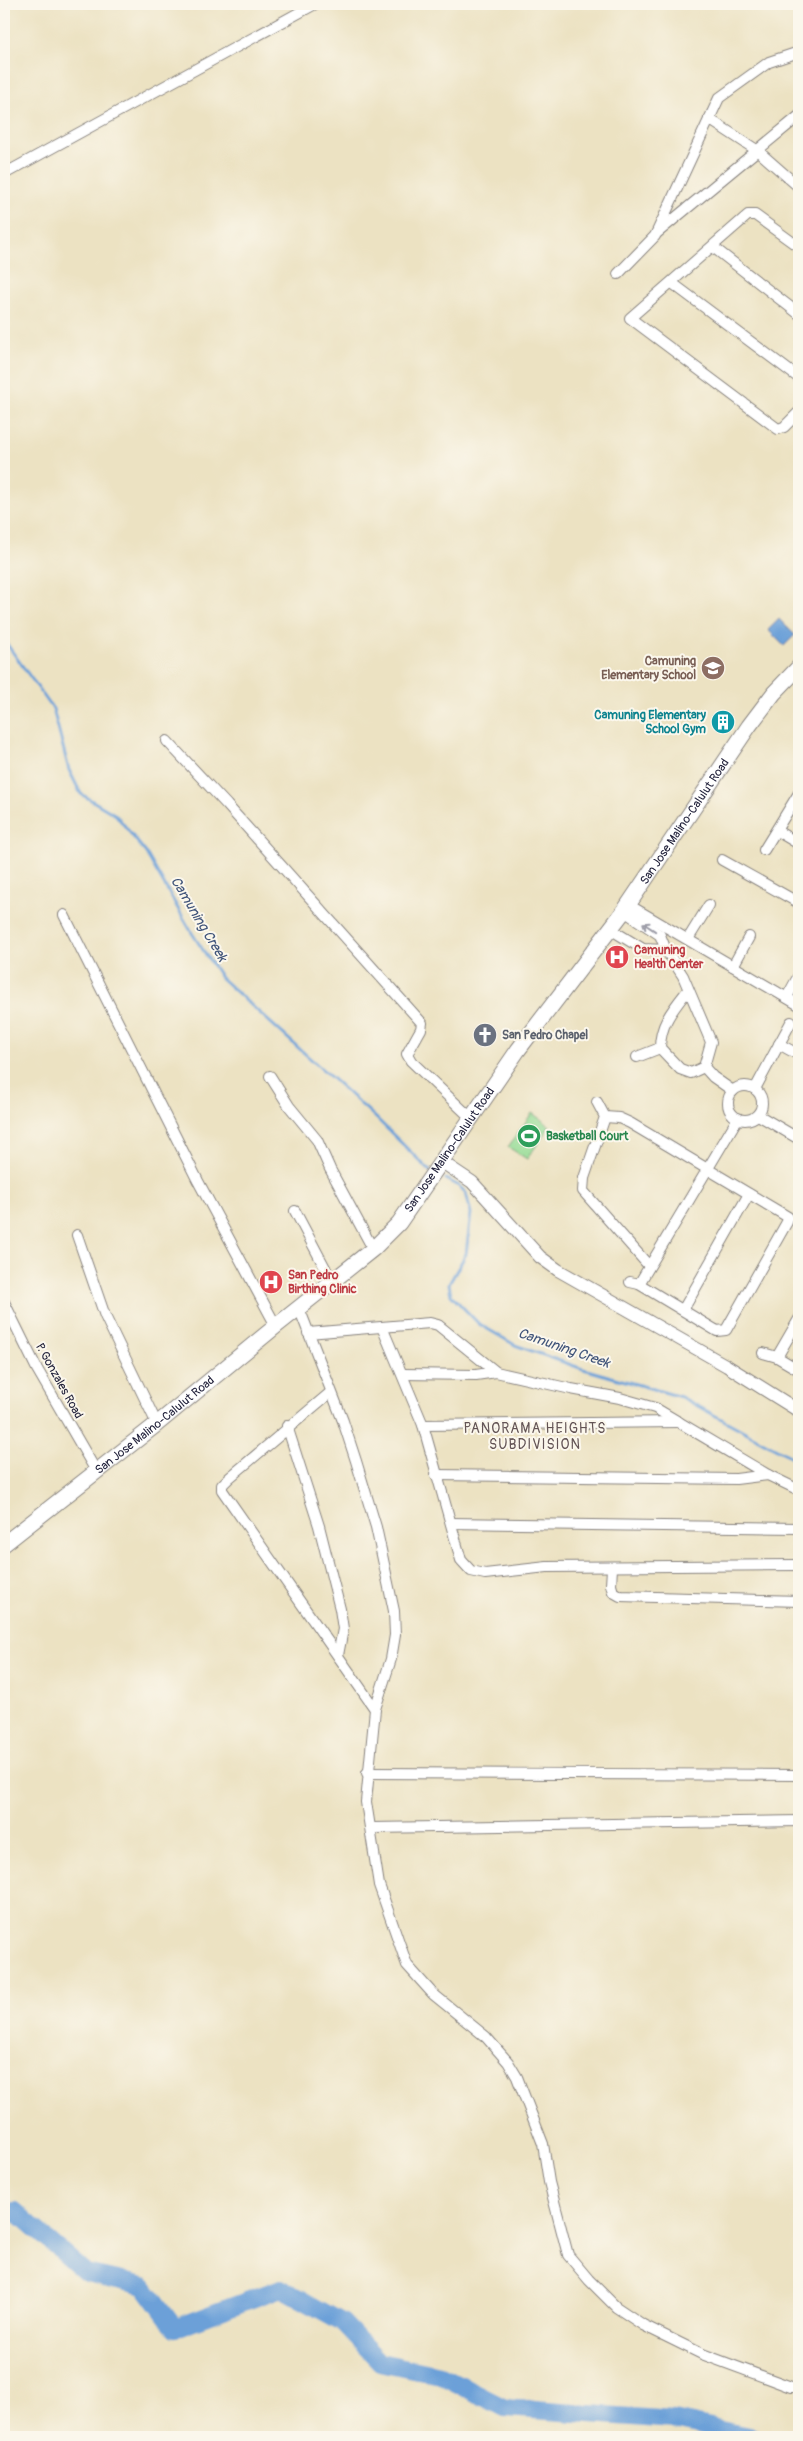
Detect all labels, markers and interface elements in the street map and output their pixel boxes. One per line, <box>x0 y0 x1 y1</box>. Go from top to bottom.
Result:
place label: Camuning Elementary School <box>601 654 696 683</box>
school or university icon: Camuning Elementary School <box>700 655 726 681</box>
place label: Camuning Elementary School Gym <box>594 708 707 737</box>
building icon: Camuning Elementary School Gym <box>710 709 736 735</box>
street label: San Jose Malino-Calulut Road <box>637 756 732 887</box>
water label: Camuning Creek <box>167 874 232 965</box>
one-way arrow <box>642 922 656 932</box>
place label: Camuning Health Center <box>634 943 704 972</box>
hospital icon: Camuning Health Center <box>604 944 630 970</box>
church icon: San Pedro Chapel <box>472 1022 498 1048</box>
place label: San Pedro Chapel <box>502 1028 588 1043</box>
street label: San Jose Malino-Calulut Road <box>401 1084 498 1215</box>
sports icon: Basketball Court <box>516 1123 542 1149</box>
place label: Basketball Court <box>546 1129 629 1144</box>
place label: San Pedro Birthing Clinic <box>288 1268 357 1297</box>
hospital icon: San Pedro Birthing Clinic <box>258 1269 284 1295</box>
water label: Camuning Creek <box>516 1324 613 1372</box>
street label: P. Gonzales Road <box>32 1341 86 1422</box>
street label: San Jose Malino-Calulut Road <box>92 1372 217 1477</box>
district label: PANORAMA HEIGHTS SUBDIVISION <box>464 1420 606 1453</box>

